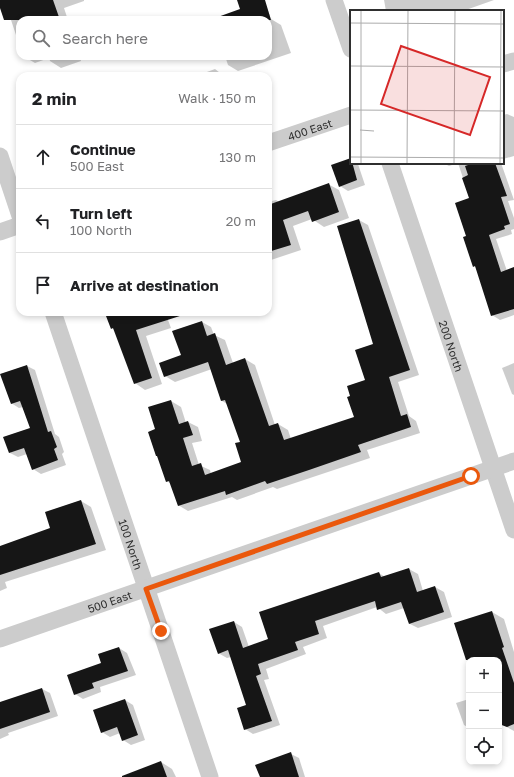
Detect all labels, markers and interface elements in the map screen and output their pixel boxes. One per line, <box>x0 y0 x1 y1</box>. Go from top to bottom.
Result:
inset map <box>350 10 504 164</box>
search box <box>16 16 272 60</box>
icon: search <box>30 27 52 49</box>
text: Search here <box>62 29 148 47</box>
text: 2 min <box>32 88 76 109</box>
text: Walk · 150 m <box>178 90 256 106</box>
street label: 400 East <box>286 115 334 142</box>
text: Continue <box>70 140 136 158</box>
icon: ahead <box>32 146 54 168</box>
text: 130 m <box>219 149 256 165</box>
text: 500 East <box>70 158 124 174</box>
text: Turn left <box>70 204 132 222</box>
icon: left <box>32 210 54 232</box>
text: 20 m <box>226 213 256 229</box>
text: 100 North <box>70 222 132 238</box>
icon: arrive <box>32 274 54 296</box>
text: Arrive at destination <box>70 276 219 294</box>
street label: 200 North <box>437 318 466 373</box>
route start <box>462 467 480 485</box>
street label: 100 North <box>117 517 146 571</box>
street label: 500 East <box>86 587 133 615</box>
route end <box>152 622 170 640</box>
map controls <box>466 657 502 765</box>
button: + <box>466 657 502 693</box>
button: − <box>466 693 502 729</box>
button: locate <box>466 729 502 765</box>

